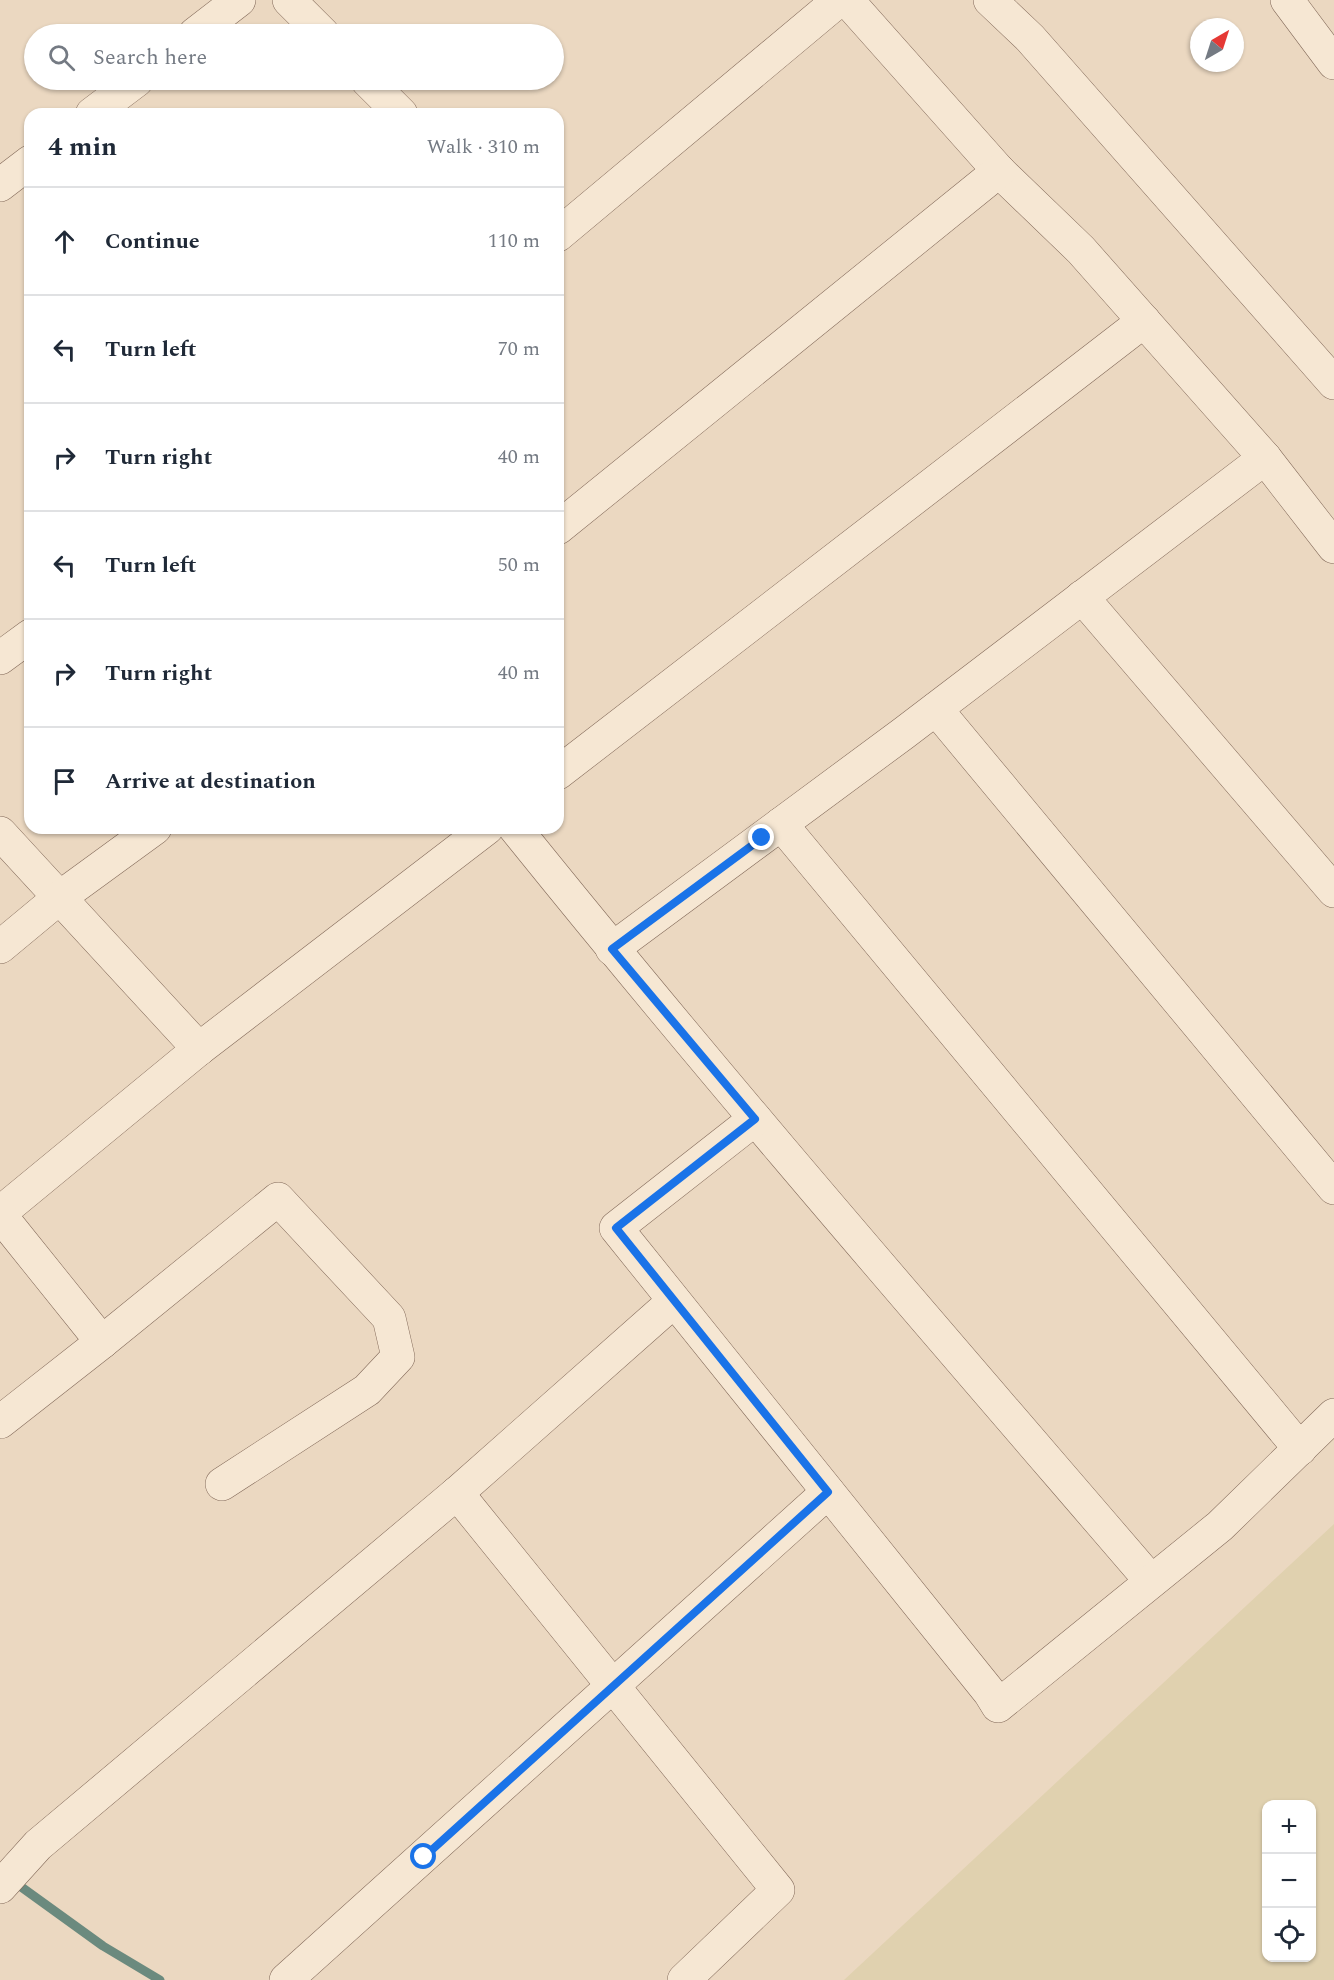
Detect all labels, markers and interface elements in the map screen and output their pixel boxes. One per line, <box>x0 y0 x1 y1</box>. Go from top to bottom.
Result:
north arrow <box>1190 18 1244 72</box>
search box <box>24 24 564 90</box>
icon: search <box>45 41 78 74</box>
text: Search here <box>93 41 207 74</box>
text: 4 min <box>48 127 117 167</box>
text: Walk · 310 m <box>427 132 540 162</box>
icon: ahead <box>48 225 81 258</box>
text: Continue <box>105 225 200 258</box>
text: 110 m <box>488 226 540 256</box>
icon: left <box>48 333 81 366</box>
text: Turn left <box>105 333 197 366</box>
text: 70 m <box>498 334 540 364</box>
icon: right <box>48 441 81 474</box>
text: Turn right <box>105 441 212 474</box>
text: 40 m <box>498 442 540 472</box>
icon: left <box>48 549 81 582</box>
text: Turn left <box>105 549 197 582</box>
text: 50 m <box>498 550 540 580</box>
icon: right <box>48 657 81 690</box>
text: Turn right <box>105 657 212 690</box>
text: 40 m <box>498 658 540 688</box>
icon: arrive <box>48 765 81 798</box>
text: Arrive at destination <box>105 765 316 798</box>
route end <box>748 824 774 850</box>
map controls <box>1262 1800 1316 1962</box>
button: + <box>1262 1800 1316 1854</box>
route start <box>410 1843 436 1869</box>
button: − <box>1262 1854 1316 1908</box>
button: locate <box>1262 1908 1316 1962</box>

